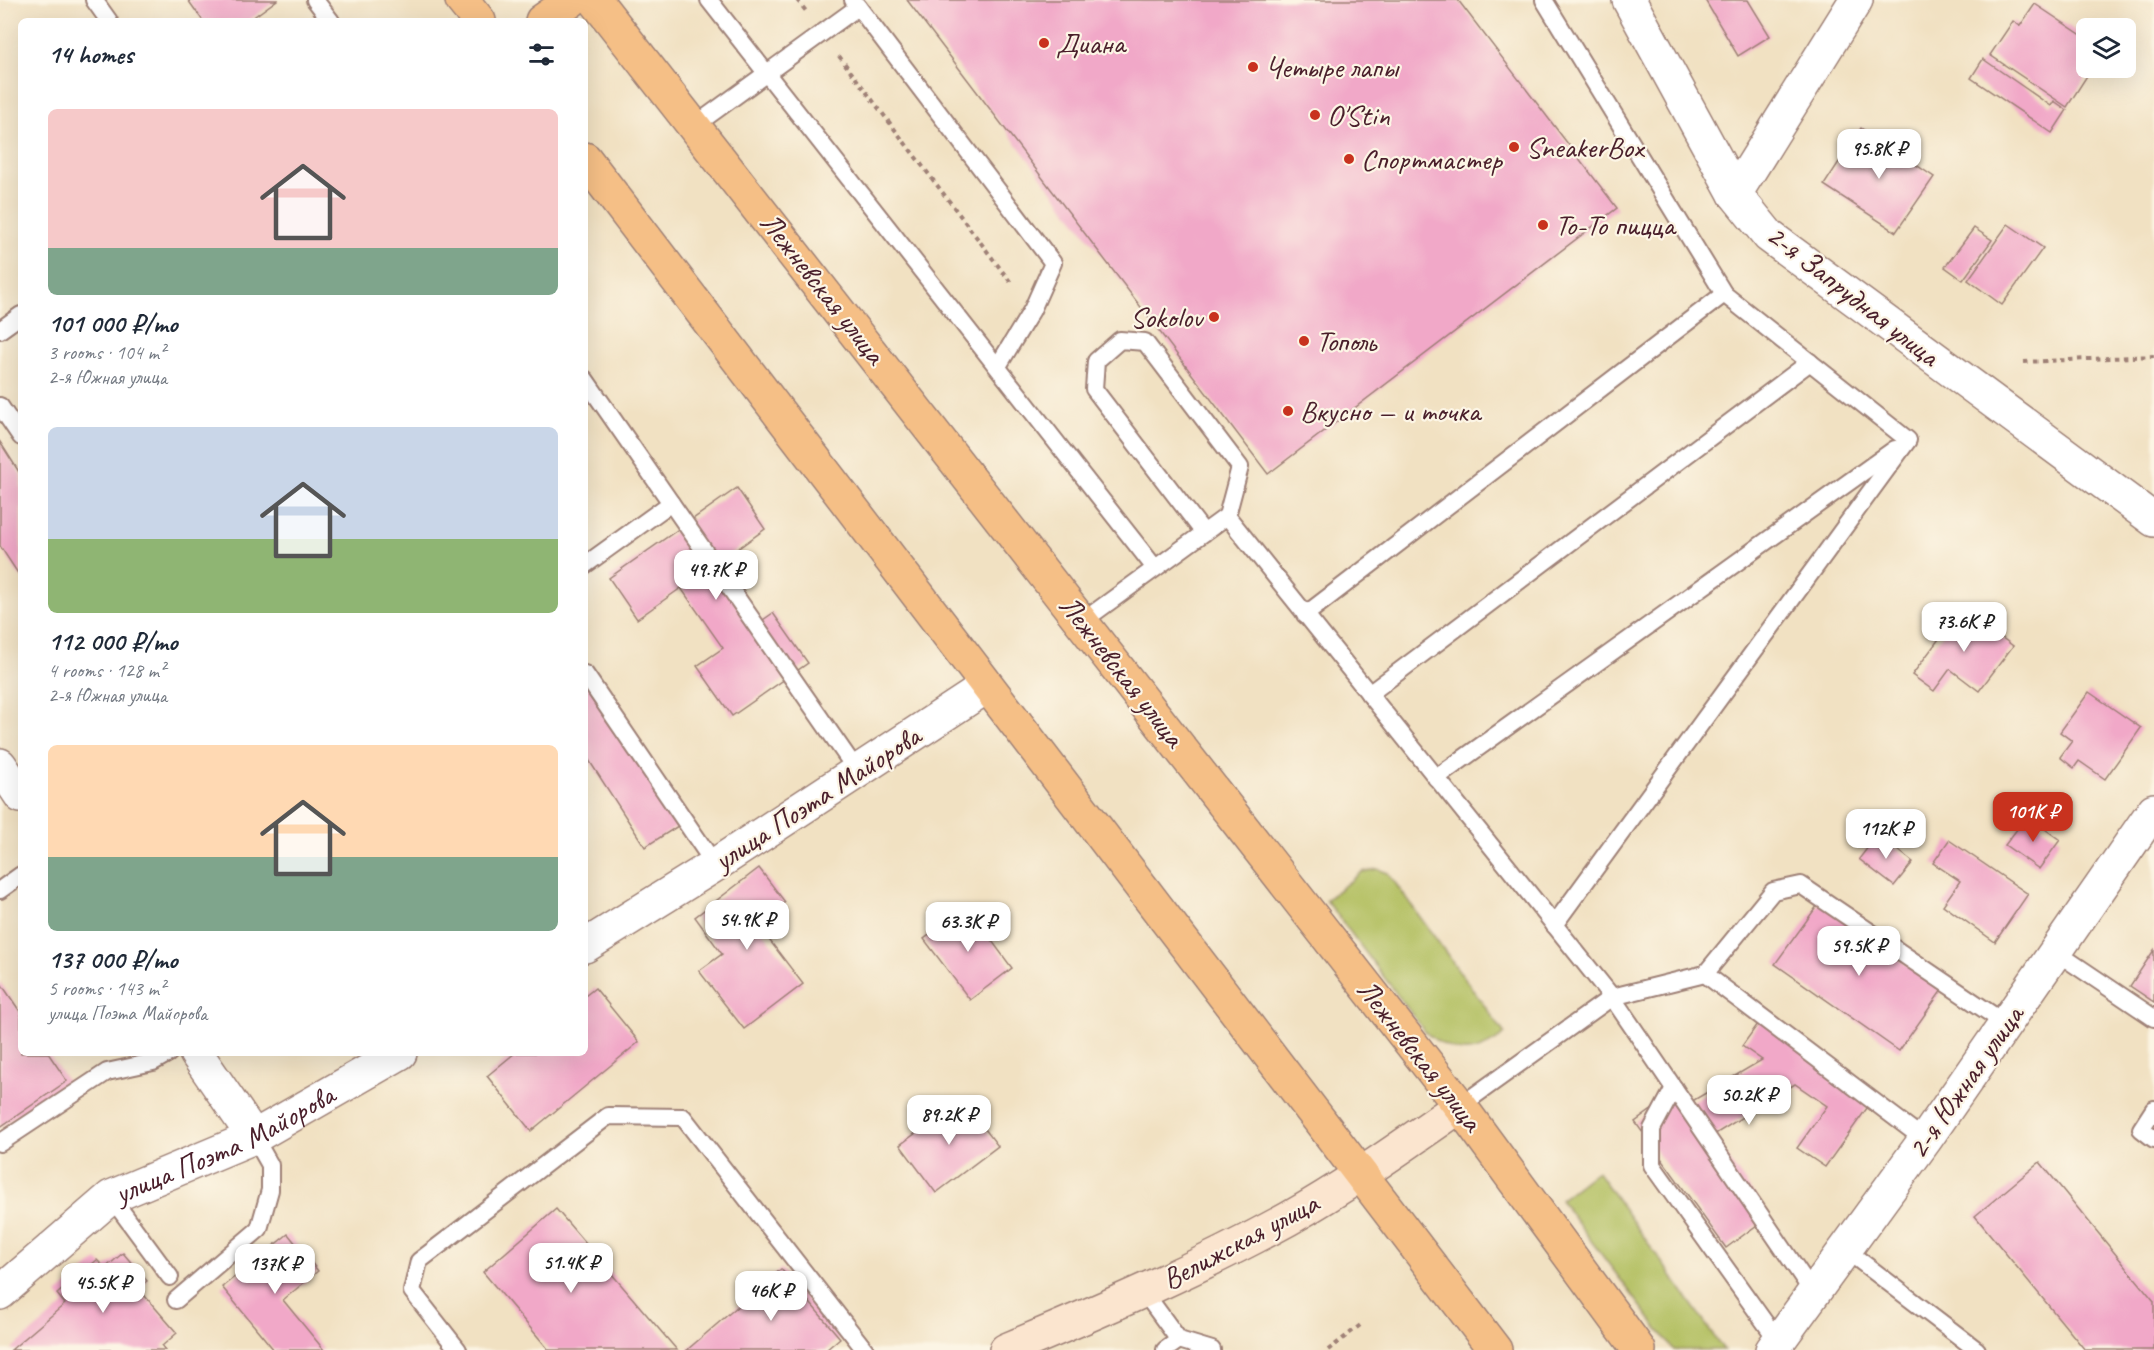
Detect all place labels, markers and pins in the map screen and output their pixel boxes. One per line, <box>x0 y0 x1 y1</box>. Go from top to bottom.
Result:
place label: Диана <box>1056 24 1128 62</box>
marker: Диана <box>1037 36 1051 50</box>
place label: Четыре лапы <box>1265 48 1400 86</box>
marker: Четыре лапы <box>1246 60 1260 74</box>
place label: O'Stin <box>1327 96 1390 134</box>
marker: O'Stin <box>1308 108 1322 122</box>
place label: SneakerBox <box>1526 128 1646 166</box>
pin: 95.8K ₽ <box>1824 129 1934 180</box>
place label: Спортмастер <box>1361 140 1504 178</box>
marker: SneakerBox <box>1507 140 1521 154</box>
marker: Спортмастер <box>1342 152 1356 166</box>
place label: То-То пицца <box>1555 206 1677 244</box>
marker: То-То пицца <box>1536 218 1550 232</box>
place label: Sokolov <box>1130 298 1205 336</box>
marker: Sokolov <box>1207 310 1221 324</box>
place label: Тополь <box>1316 322 1378 360</box>
marker: Тополь <box>1297 334 1311 348</box>
place label: Вкусно — и точка <box>1300 392 1483 430</box>
marker: Вкусно — и точка <box>1281 404 1295 418</box>
pin: 49.7K ₽ <box>661 550 771 601</box>
pin: 73.6K ₽ <box>1909 602 2019 653</box>
pin: 101K ₽ <box>1984 792 2082 843</box>
pin: 112K ₽ <box>1837 809 1935 860</box>
pin: 54.9K ₽ <box>692 900 802 951</box>
pin: 63.3K ₽ <box>913 902 1023 953</box>
pin: 59.5K ₽ <box>1804 926 1914 977</box>
pin: 50.2K ₽ <box>1694 1075 1804 1126</box>
pin: 89.2K ₽ <box>894 1095 1004 1146</box>
pin: 51.4K ₽ <box>516 1243 626 1294</box>
pin: 137K ₽ <box>226 1244 324 1295</box>
pin: 45.5K ₽ <box>48 1263 158 1314</box>
pin: 46K ₽ <box>729 1271 813 1322</box>

